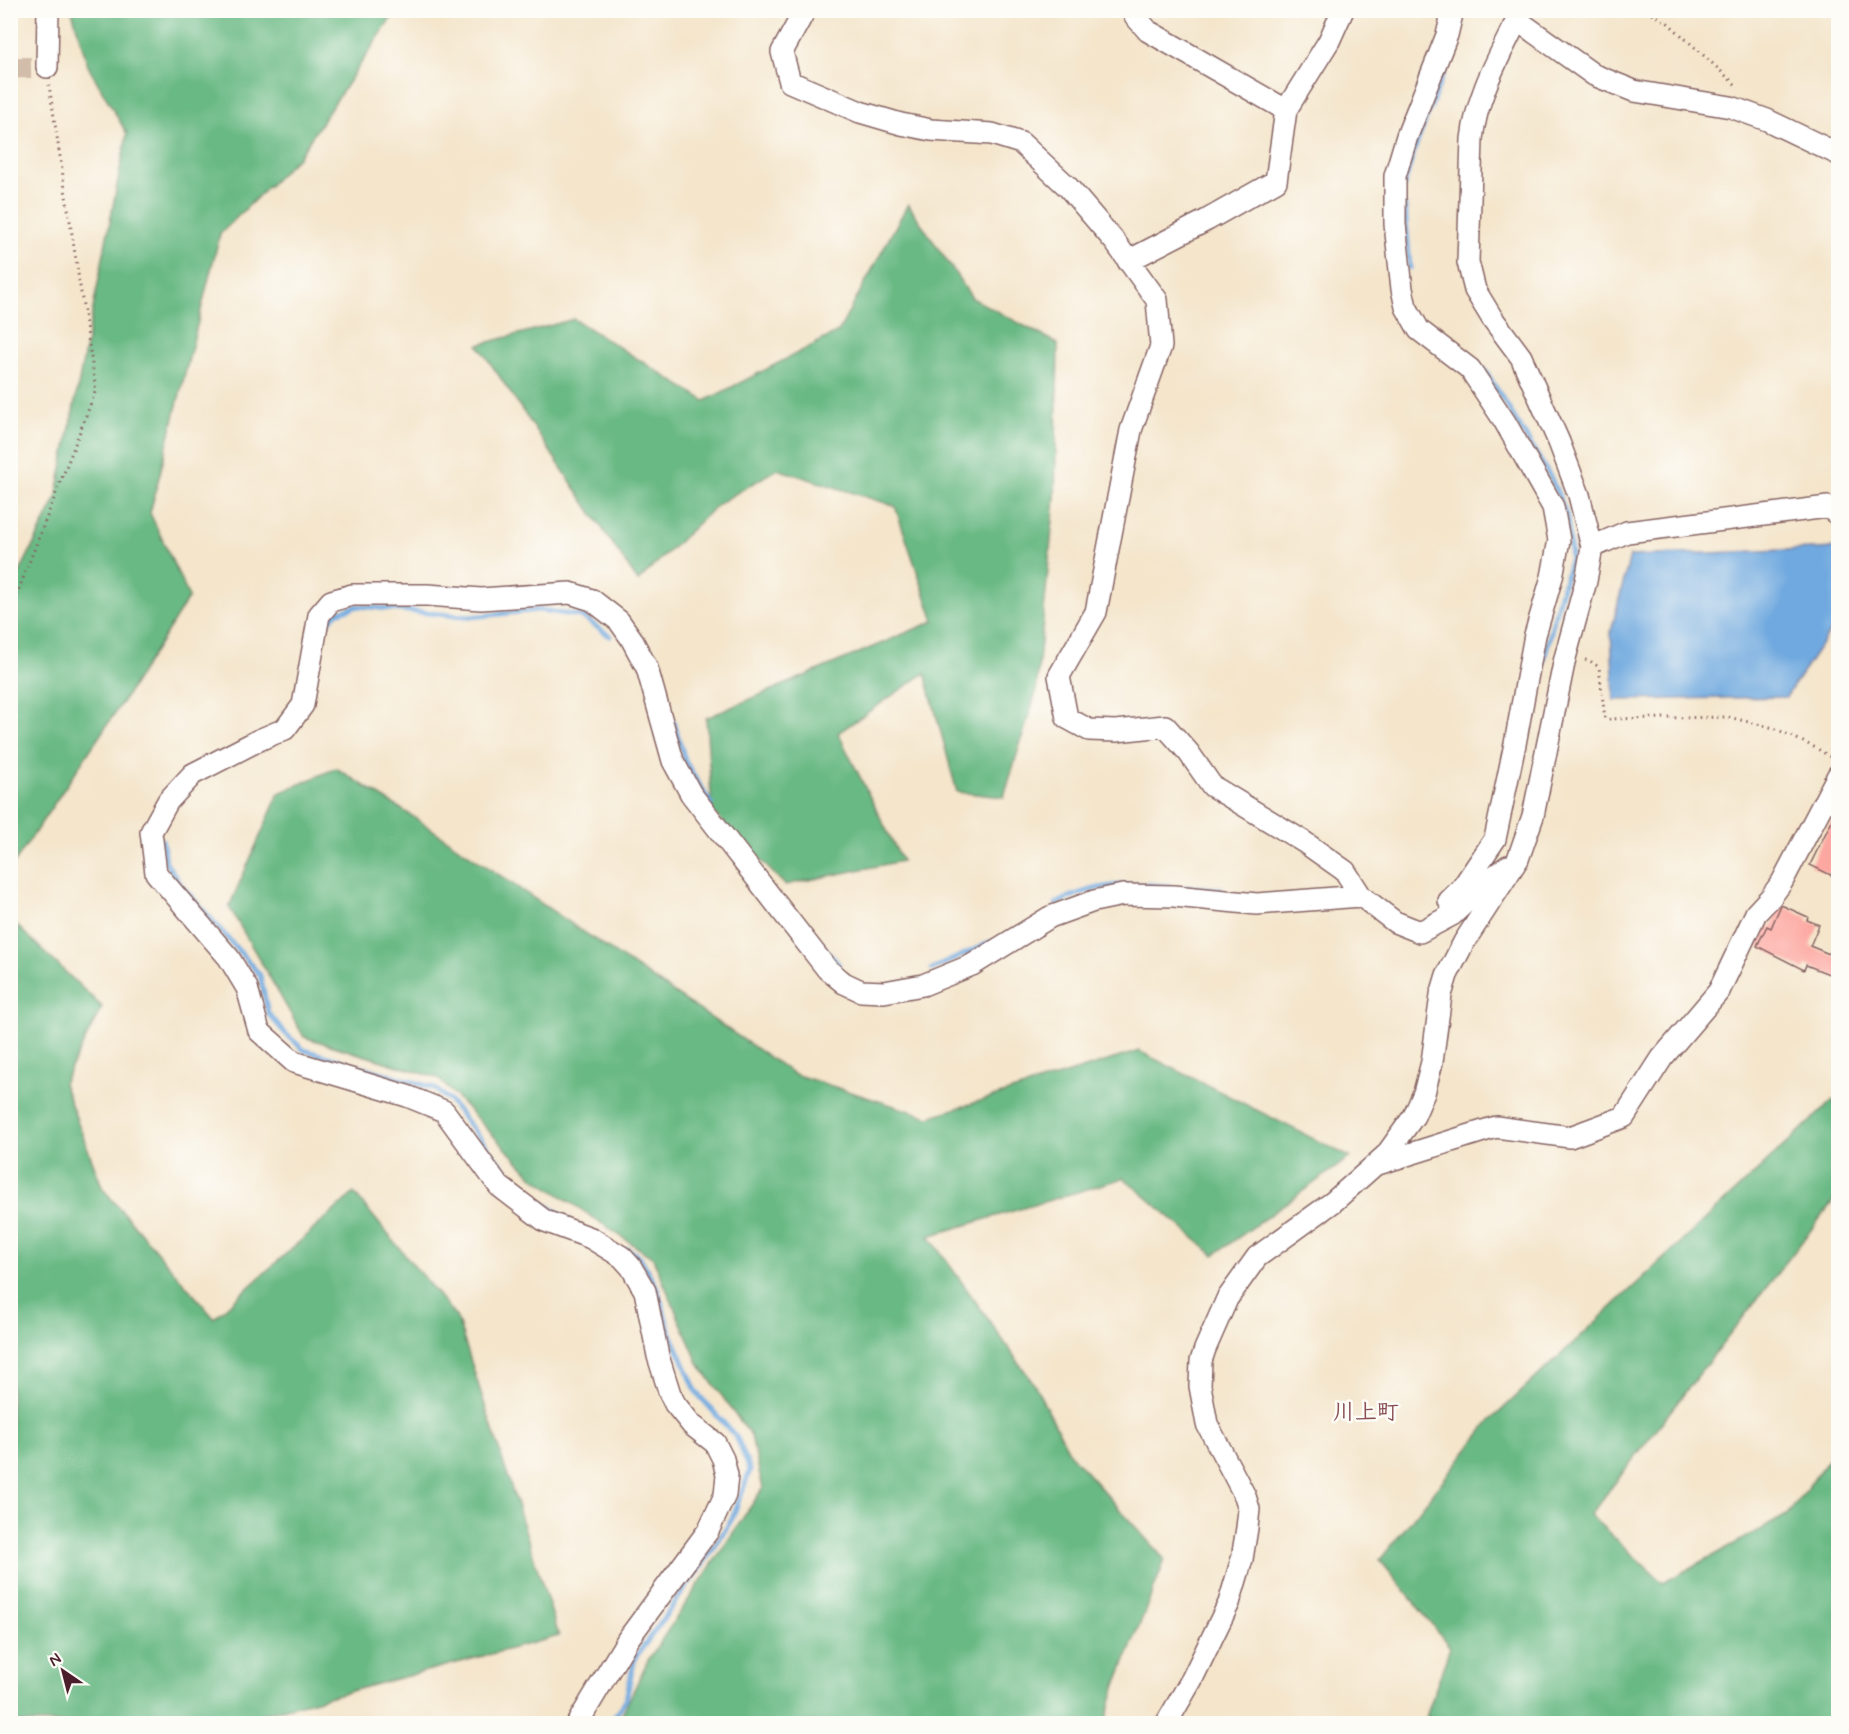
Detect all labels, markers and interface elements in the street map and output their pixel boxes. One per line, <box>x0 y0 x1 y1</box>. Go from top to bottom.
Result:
district label: 川上町 <box>1333 1399 1399 1427</box>
north arrow <box>33 1641 93 1701</box>
text: N <box>45 1648 66 1672</box>

